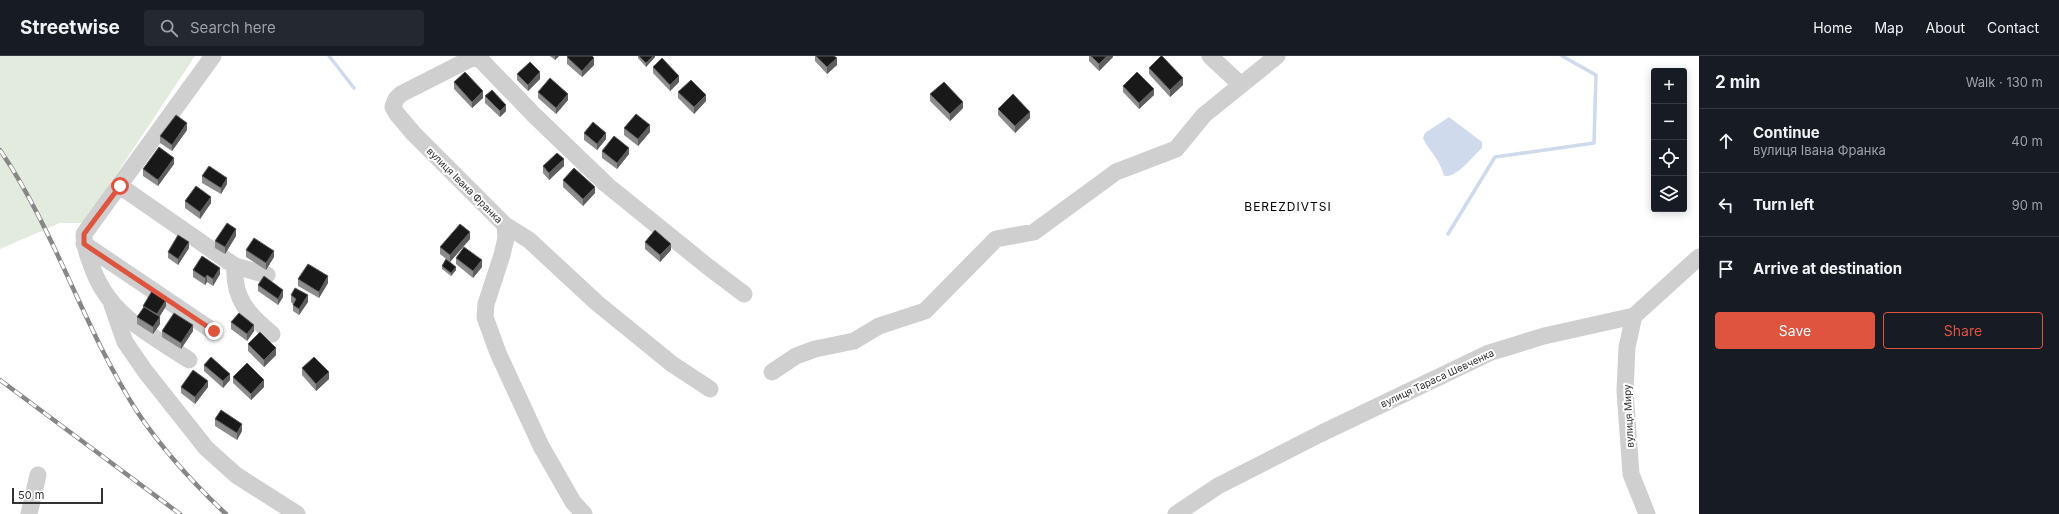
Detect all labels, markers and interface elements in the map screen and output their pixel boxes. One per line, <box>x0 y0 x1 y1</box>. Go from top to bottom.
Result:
search box <box>144 10 424 46</box>
text: Streetwise <box>20 16 120 39</box>
icon: search <box>158 17 180 39</box>
text: Search here <box>190 18 276 37</box>
text: Home <box>1813 19 1852 36</box>
text: Map <box>1874 19 1904 36</box>
text: About <box>1926 19 1965 36</box>
text: Contact <box>1987 19 2039 36</box>
map controls <box>1651 68 1687 212</box>
button: + <box>1651 68 1687 104</box>
text: 2 min <box>1715 72 1760 92</box>
text: Walk · 130 m <box>1966 74 2043 90</box>
button: − <box>1651 104 1687 140</box>
text: Continue <box>1753 123 1820 142</box>
icon: ahead <box>1715 130 1737 152</box>
text: 40 m <box>2011 133 2043 149</box>
button: locate <box>1651 140 1687 176</box>
text: вулиця Івана Франка <box>1753 142 1886 158</box>
street label: вулиця Івана Франка <box>425 145 505 225</box>
button: layers <box>1651 176 1687 212</box>
route start <box>111 177 129 195</box>
icon: left <box>1715 194 1737 216</box>
text: Turn left <box>1753 195 1814 214</box>
text: 90 m <box>2012 197 2043 213</box>
district label: BEREZDIVTSI <box>1244 199 1332 214</box>
icon: arrive <box>1715 258 1737 280</box>
text: Arrive at destination <box>1753 259 1902 278</box>
button: Save <box>1715 312 1875 349</box>
button: Share <box>1883 312 2043 349</box>
route end <box>205 322 223 340</box>
street label: вулиця Тараса Шевченка <box>1378 346 1496 410</box>
street label: вулиця Миру <box>1620 384 1636 448</box>
scale bar <box>12 486 103 505</box>
text: 50 m <box>18 488 44 502</box>

